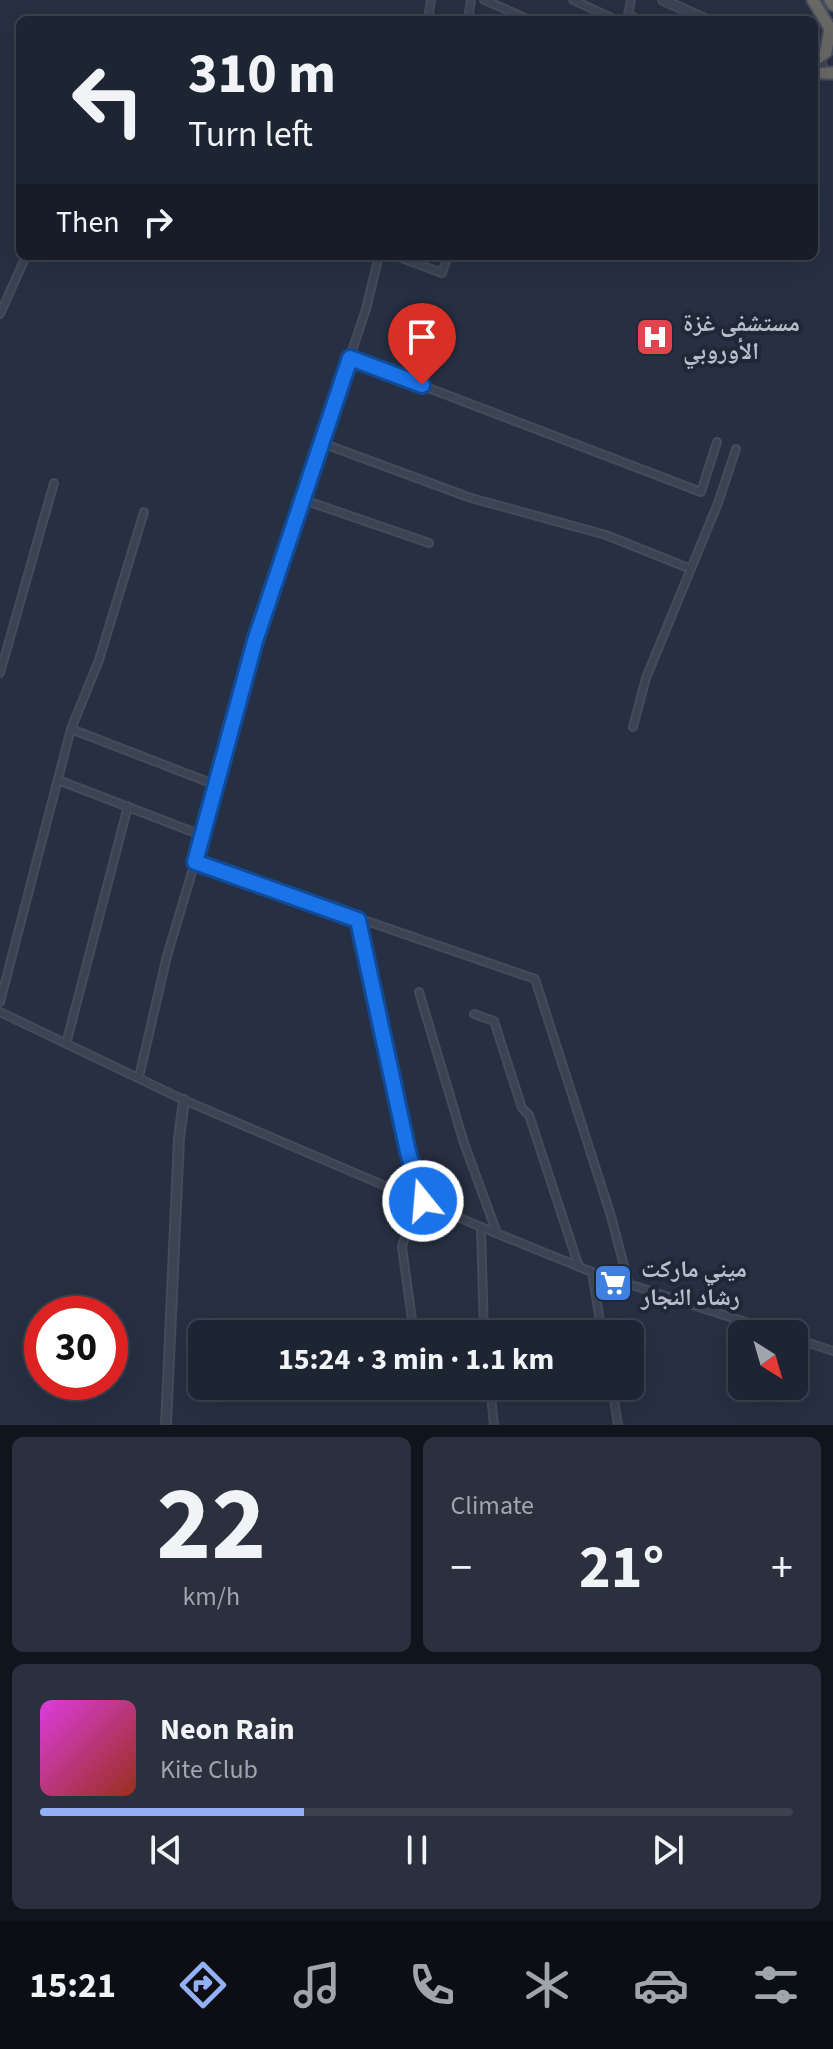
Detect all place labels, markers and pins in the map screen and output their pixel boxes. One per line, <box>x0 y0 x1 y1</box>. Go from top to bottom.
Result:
pin <box>388 303 456 385</box>
place label: مستشفى غزة الأوروبي <box>683 306 800 369</box>
hospital icon: مستشفى غزة الأوروبي <box>634 316 676 358</box>
place label: ميني ماركت رشاد النجار <box>640 1252 747 1315</box>
supermarket icon: ميني ماركت رشاد النجار <box>592 1262 634 1304</box>

